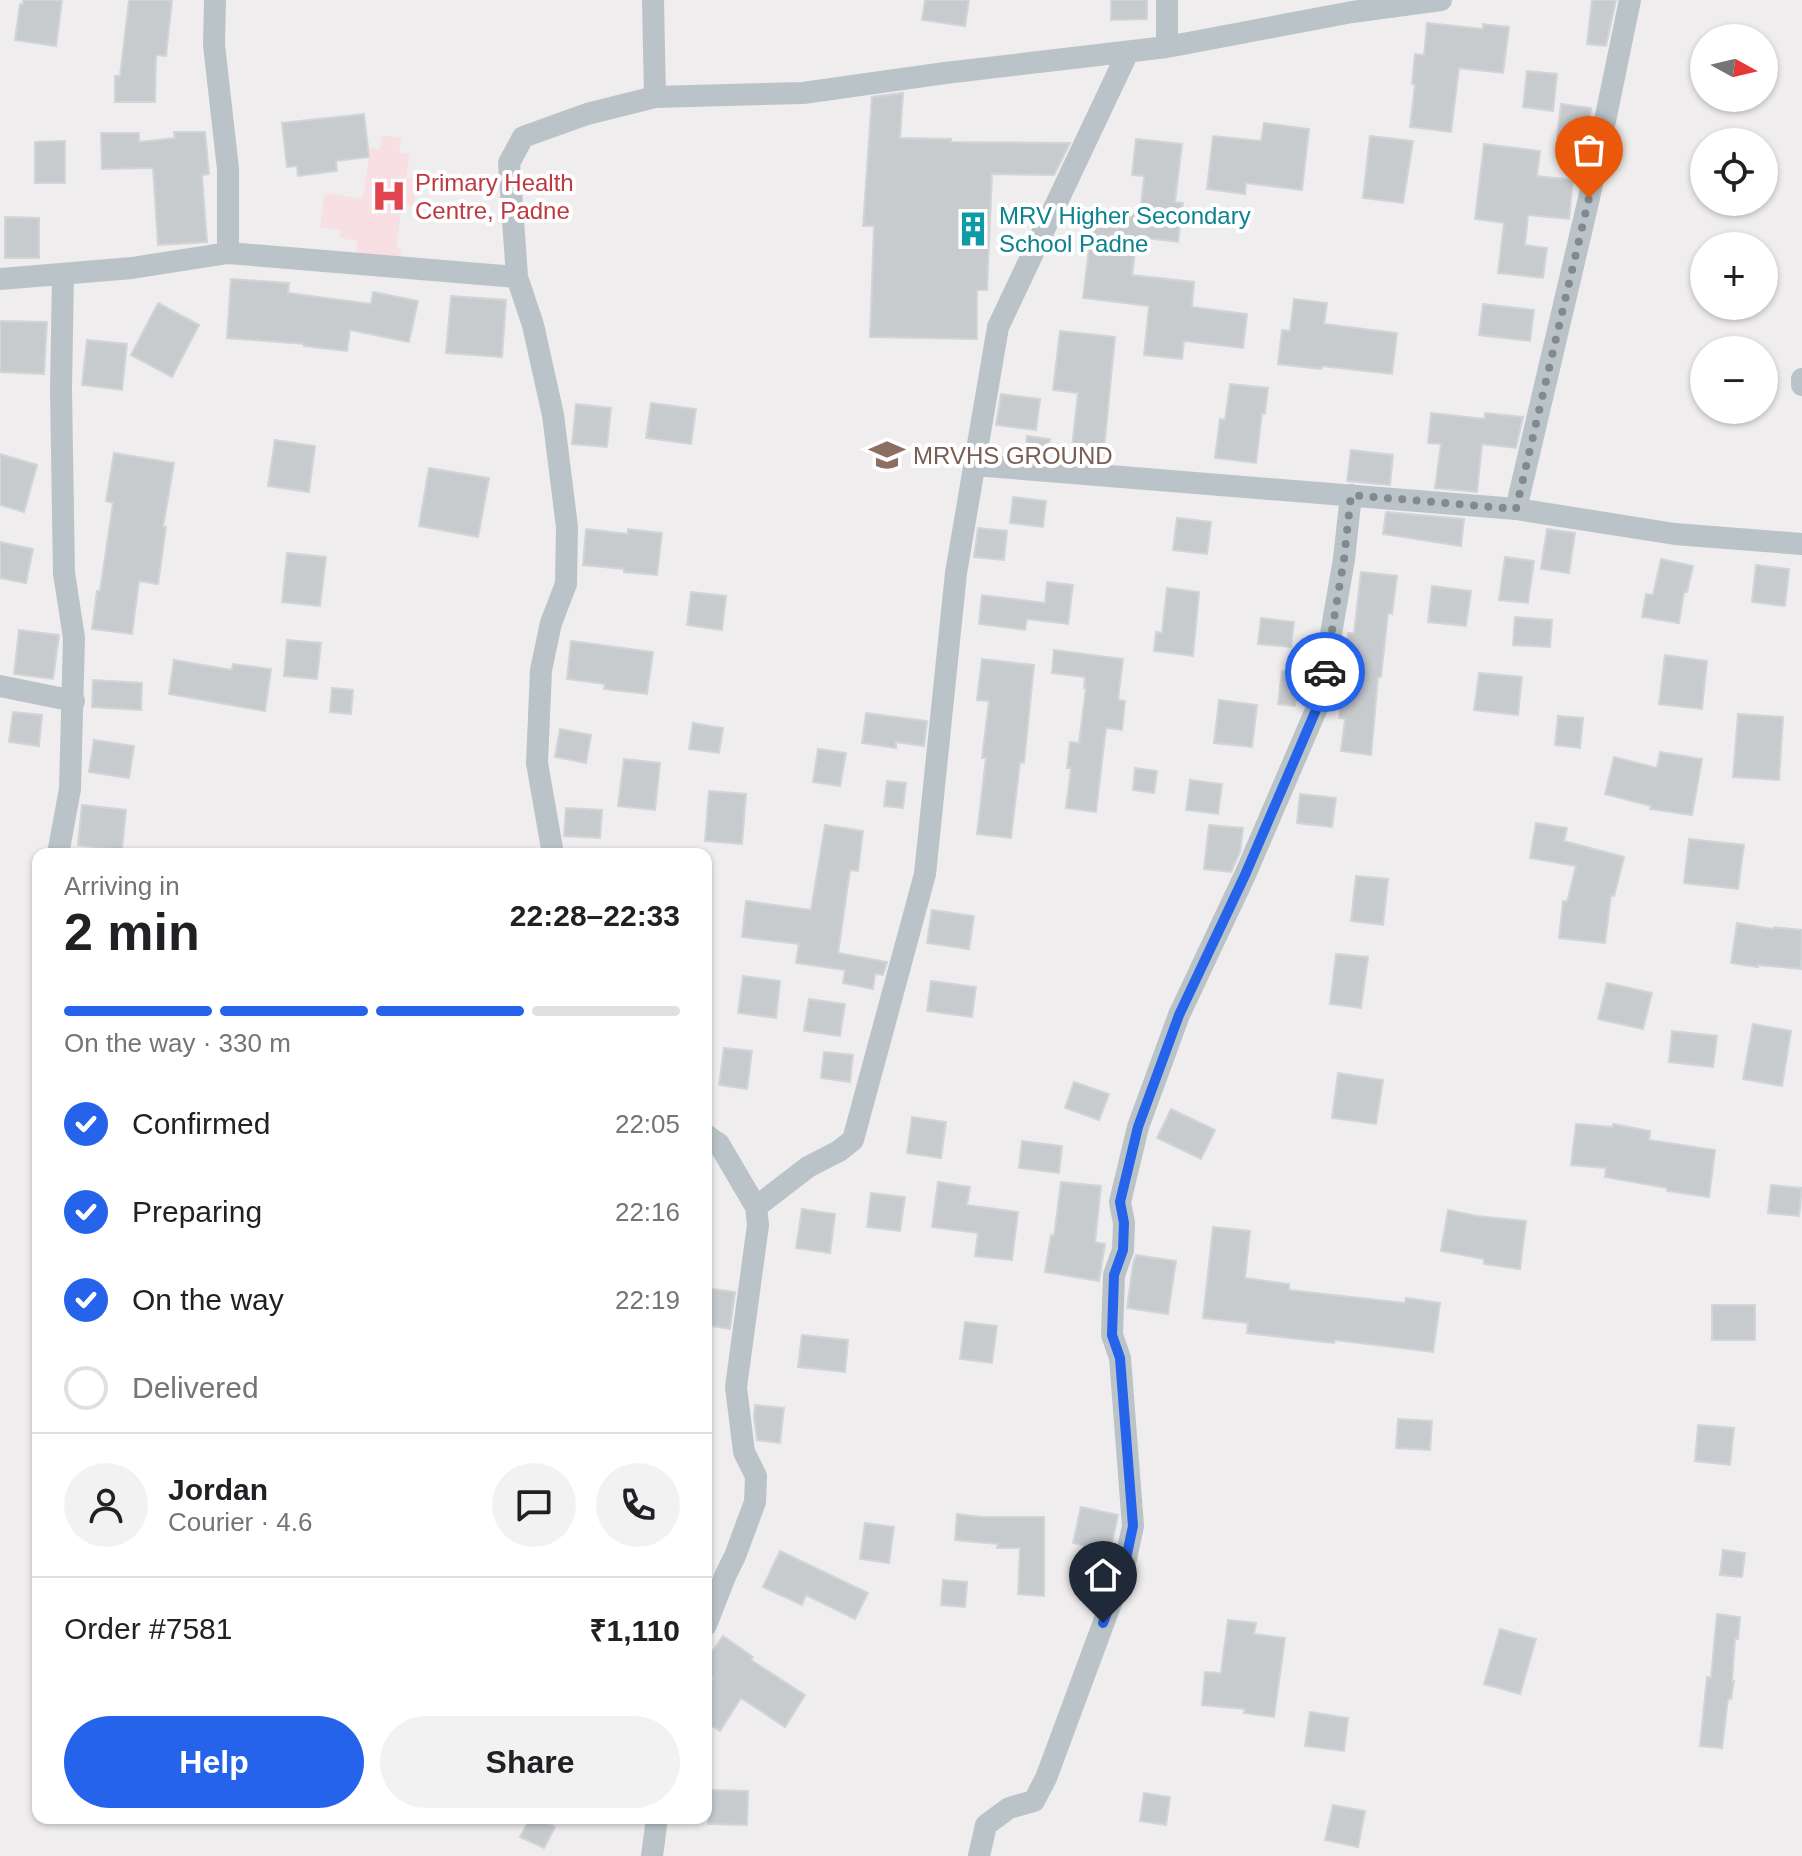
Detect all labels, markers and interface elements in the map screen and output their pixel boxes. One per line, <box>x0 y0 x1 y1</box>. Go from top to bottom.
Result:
north arrow <box>1690 24 1778 112</box>
map controls <box>1690 24 1778 424</box>
pin <box>1555 116 1623 198</box>
icon: bag <box>1567 128 1611 172</box>
button: locate <box>1690 128 1778 216</box>
place label: Primary Health Centre, Padne <box>415 169 574 224</box>
hospital icon: Primary Health Centre, Padne <box>370 177 408 215</box>
place label: MRV Higher Secondary School Padne <box>999 202 1251 257</box>
building icon: MRV Higher Secondary School Padne <box>954 210 992 248</box>
button: + <box>1690 232 1778 320</box>
button: − <box>1690 336 1778 424</box>
school or university icon: MRVHS GROUND <box>868 436 906 474</box>
place label: MRVHS GROUND <box>913 442 1113 469</box>
courier <box>1285 632 1365 712</box>
icon: car <box>1303 650 1347 694</box>
text: Arriving in <box>64 871 180 901</box>
text: 22:28–22:33 <box>510 899 680 932</box>
text: 2 min <box>64 903 200 961</box>
text: On the way · 330 m <box>64 1028 291 1058</box>
icon: check <box>64 1102 108 1146</box>
text: Confirmed <box>132 1107 270 1140</box>
text: 22:05 <box>615 1109 680 1139</box>
icon: check <box>64 1190 108 1234</box>
text: Preparing <box>132 1195 262 1228</box>
text: 22:16 <box>615 1197 680 1227</box>
icon: check <box>64 1278 108 1322</box>
text: On the way <box>132 1283 284 1316</box>
text: 22:19 <box>615 1285 680 1315</box>
text: Delivered <box>132 1371 259 1404</box>
button: person <box>64 1463 148 1547</box>
button: chat <box>492 1463 576 1547</box>
button: phone <box>596 1463 680 1547</box>
text: Jordan <box>168 1473 268 1506</box>
text: Courier · 4.6 <box>168 1507 313 1537</box>
pin <box>1069 1541 1137 1623</box>
icon: home <box>1081 1553 1125 1597</box>
text: Order #7581 <box>64 1612 232 1645</box>
text: ₹1,110 <box>589 1614 680 1647</box>
button: Help <box>64 1716 364 1808</box>
button: Share <box>380 1716 680 1808</box>

